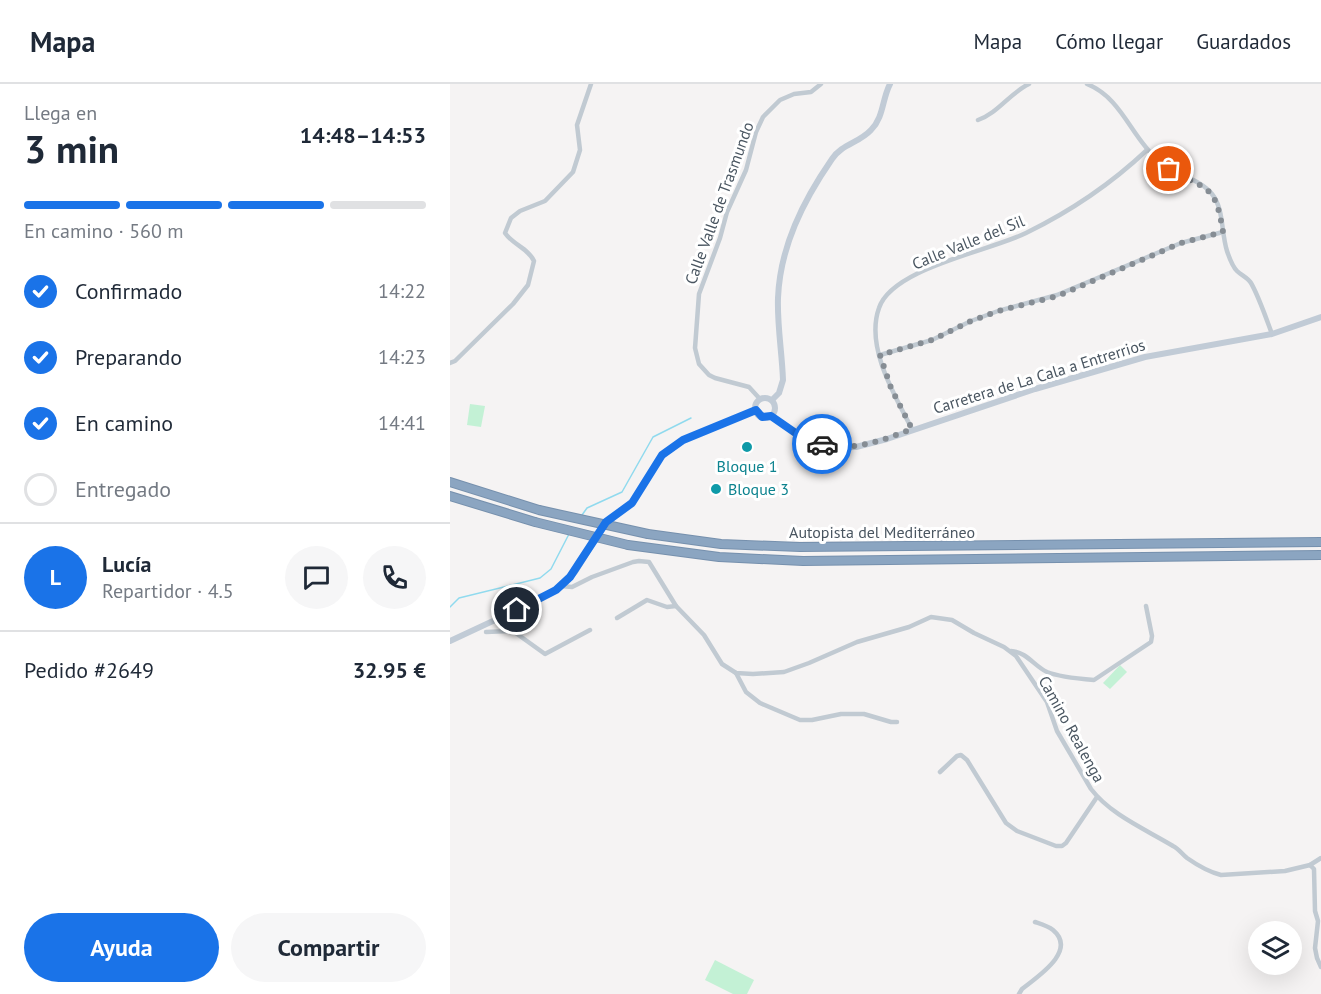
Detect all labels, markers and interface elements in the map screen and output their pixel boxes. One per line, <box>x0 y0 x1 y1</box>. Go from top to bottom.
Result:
text: Mapa <box>30 23 95 60</box>
text: Mapa <box>973 28 1022 55</box>
text: Cómo llegar <box>1055 28 1163 55</box>
text: Guardados <box>1196 28 1291 55</box>
text: Llega en <box>24 100 97 126</box>
street label: Calle Valle de Trasmundo <box>680 119 758 287</box>
text: 14:48–14:53 <box>300 121 426 149</box>
text: 3 min <box>24 123 119 174</box>
pin <box>1143 143 1194 194</box>
icon: bag <box>1152 152 1185 185</box>
street label: Calle Valle del Sil <box>909 210 1027 274</box>
text: En camino · 560 m <box>24 218 184 244</box>
icon: check <box>24 275 57 308</box>
text: Confirmado <box>75 277 182 305</box>
text: 14:22 <box>378 278 426 304</box>
street label: Carretera de La Cala a Entrerrios <box>931 334 1148 418</box>
icon: check <box>24 341 57 374</box>
text: Preparando <box>75 343 182 371</box>
text: 14:23 <box>378 344 426 370</box>
icon: check <box>24 407 57 440</box>
text: En camino <box>75 409 173 437</box>
text: 14:41 <box>378 410 426 436</box>
courier <box>792 414 852 474</box>
icon: car <box>806 428 839 461</box>
marker: Bloque 1 <box>740 440 754 454</box>
place label: Bloque 1 <box>717 456 777 476</box>
text: Entregado <box>75 475 171 503</box>
place label: Bloque 3 <box>728 479 789 499</box>
marker: Bloque 3 <box>709 482 723 496</box>
street label: Autopista del Mediterráneo <box>789 522 975 542</box>
button: chat <box>285 546 348 609</box>
button: phone <box>363 546 426 609</box>
text: Lucía <box>102 550 152 578</box>
text: L <box>50 563 61 591</box>
text: Repartidor · 4.5 <box>102 578 234 604</box>
pin <box>491 584 542 635</box>
icon: home <box>500 593 533 626</box>
text: Pedido #2649 <box>24 656 154 684</box>
text: 32.95 € <box>353 656 426 684</box>
street label: Camino Realenga <box>1035 672 1109 786</box>
button: Ayuda <box>24 913 219 982</box>
button: Compartir <box>231 913 426 982</box>
map controls <box>1248 921 1302 975</box>
button: layers <box>1248 921 1302 975</box>

